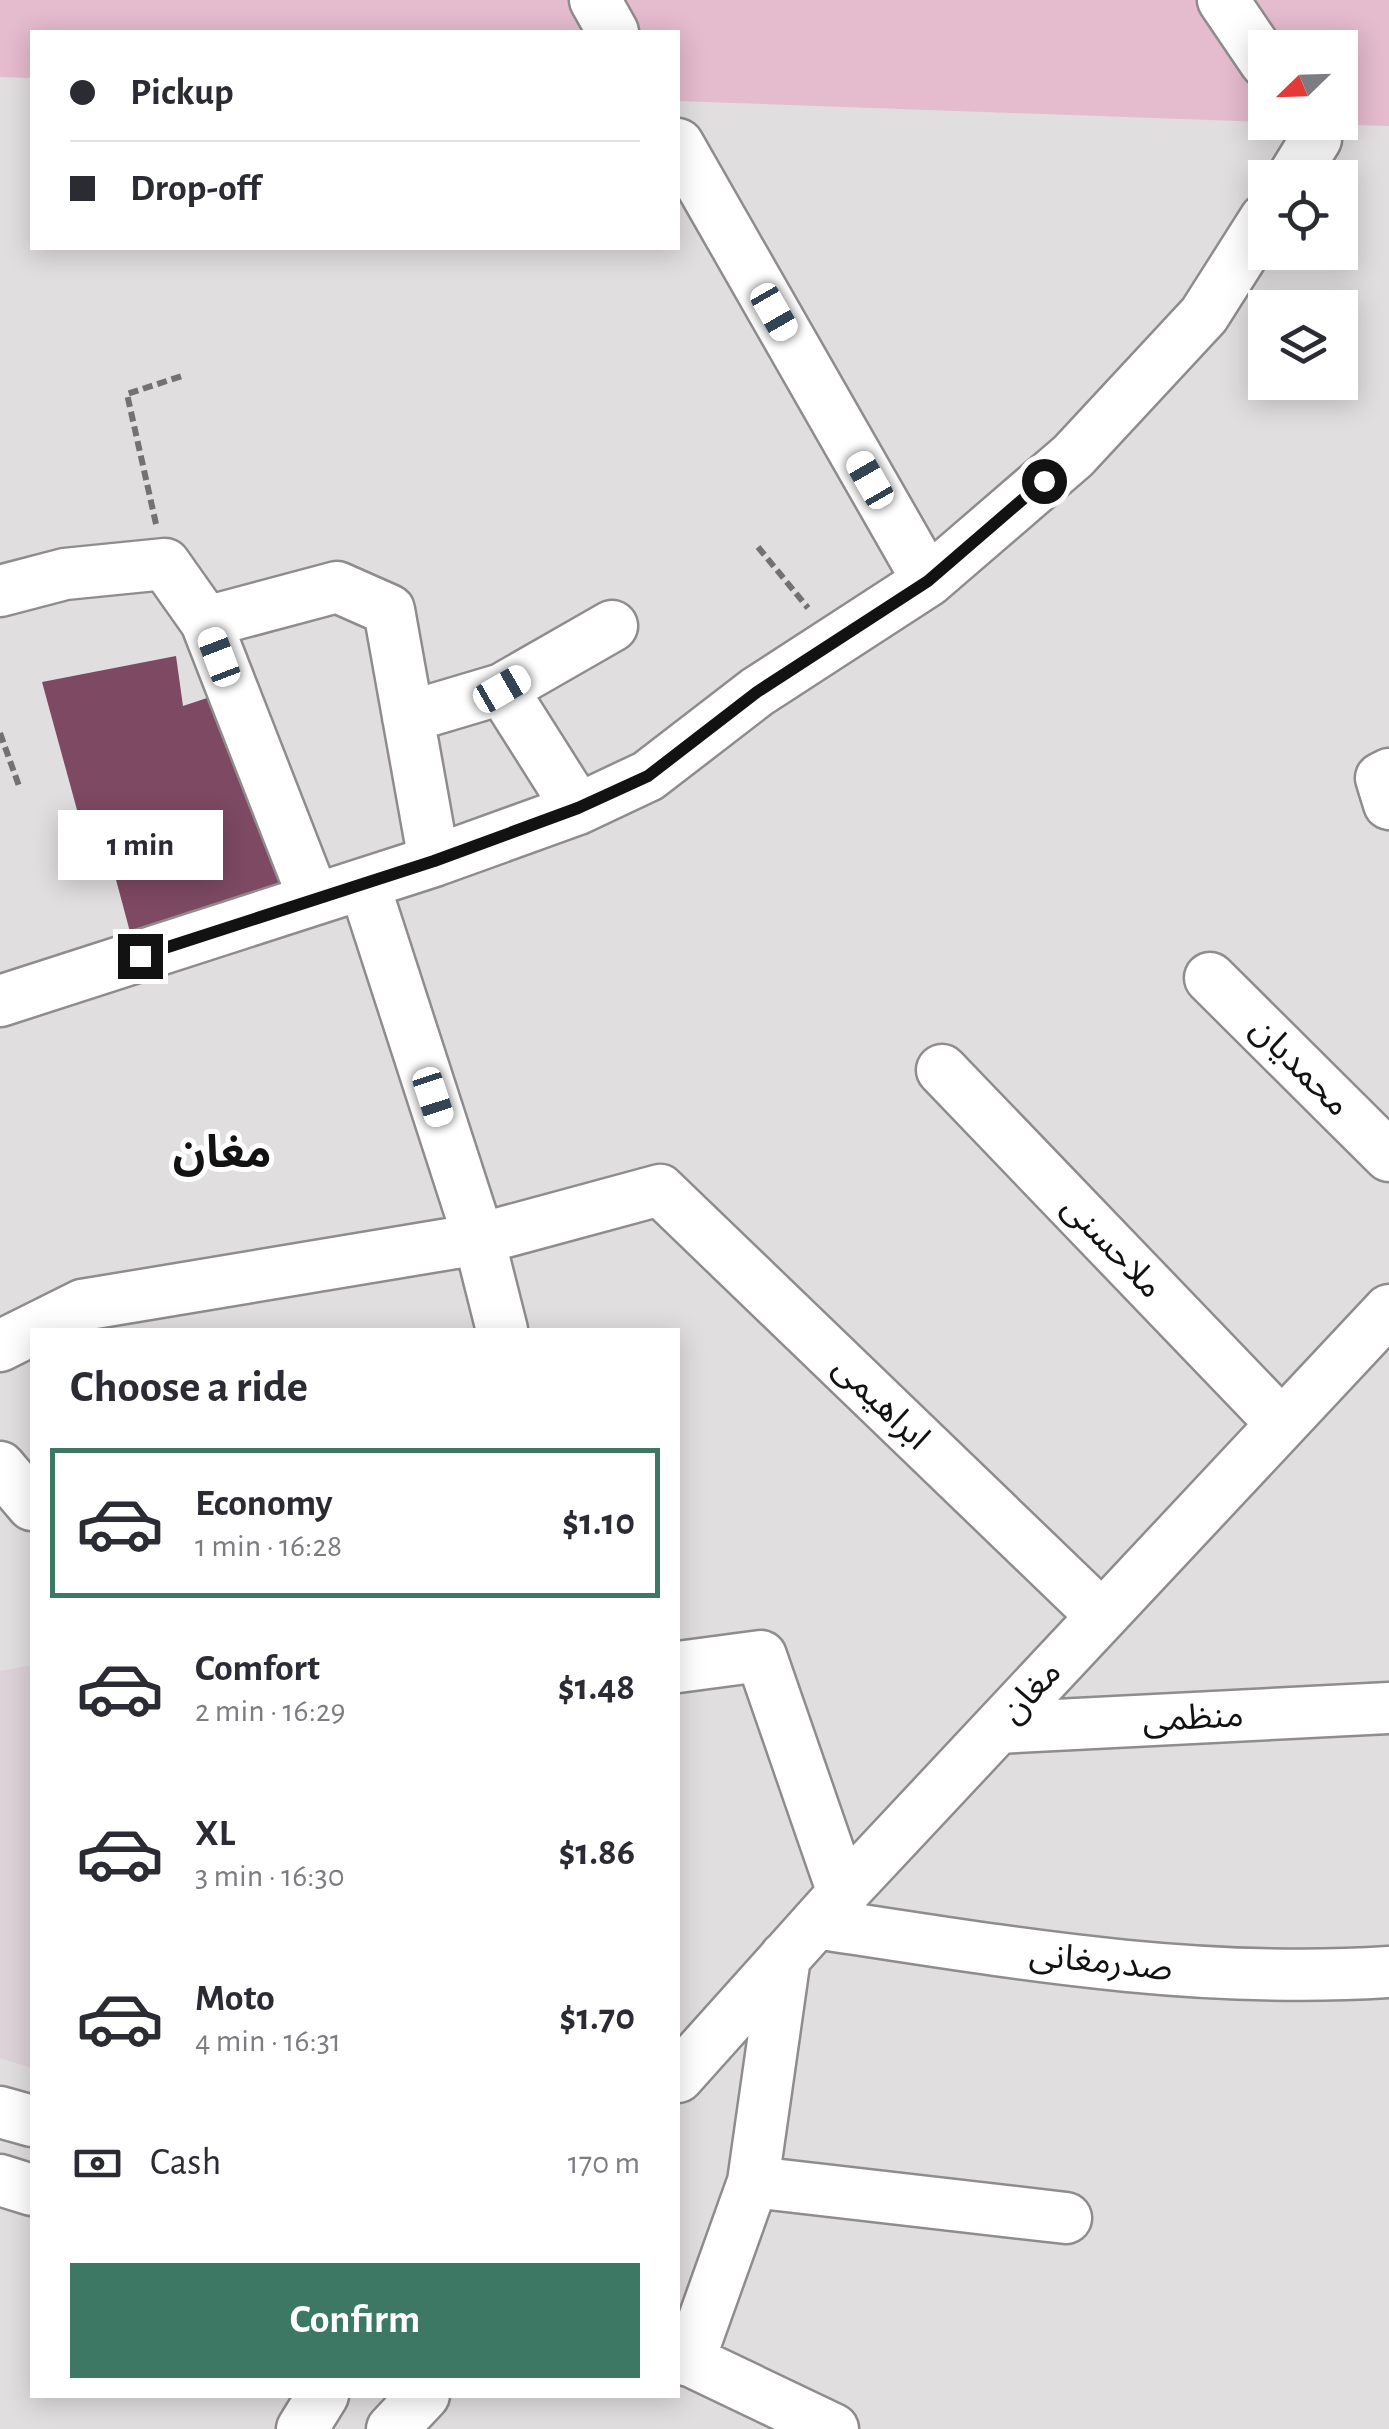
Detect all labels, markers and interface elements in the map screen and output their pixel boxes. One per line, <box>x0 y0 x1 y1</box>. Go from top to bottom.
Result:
north arrow <box>1248 30 1358 140</box>
map controls <box>1248 30 1358 400</box>
text: Pickup <box>130 74 234 112</box>
button: locate <box>1248 160 1358 270</box>
text: Drop-off <box>130 170 261 208</box>
car <box>746 279 802 345</box>
button: layers <box>1248 290 1358 400</box>
car <box>842 447 898 513</box>
route start <box>1022 459 1067 504</box>
car <box>194 624 244 690</box>
car <box>469 661 535 717</box>
callout: 1 min <box>58 811 222 881</box>
text: 1 min <box>107 829 174 861</box>
route end <box>118 934 163 979</box>
street label: محمدیان <box>1243 1011 1356 1124</box>
car <box>409 1064 457 1130</box>
district label: مغان <box>173 1131 271 1177</box>
street label: ملاحسنی <box>1054 1189 1169 1306</box>
street label: ابراهیمی <box>826 1349 936 1457</box>
text: Choose a ride <box>70 1365 308 1410</box>
icon: car <box>75 1478 165 1568</box>
text: Economy <box>195 1485 333 1523</box>
text: $1.10 <box>562 1504 635 1542</box>
text: 1 min · 16:28 <box>195 1530 342 1562</box>
icon: car <box>75 1643 165 1733</box>
text: Comfort <box>195 1650 320 1688</box>
street label: مغان <box>994 1654 1069 1731</box>
text: $1.48 <box>558 1669 635 1707</box>
text: 2 min · 16:29 <box>195 1695 346 1727</box>
street label: منظمی <box>1142 1698 1245 1739</box>
icon: car <box>75 1808 165 1898</box>
text: XL <box>195 1815 235 1853</box>
text: $1.86 <box>558 1834 635 1872</box>
text: 3 min · 16:30 <box>195 1860 345 1892</box>
street label: صدرمغانی <box>1028 1937 1174 1989</box>
icon: car <box>75 1973 165 2063</box>
text: Moto <box>195 1980 275 2018</box>
text: $1.70 <box>559 1999 635 2037</box>
text: 4 min · 16:31 <box>195 2025 341 2057</box>
icon: cash <box>70 2136 125 2191</box>
text: Cash <box>150 2144 221 2182</box>
text: 170 m <box>568 2147 640 2179</box>
button: Confirm <box>70 2263 640 2378</box>

